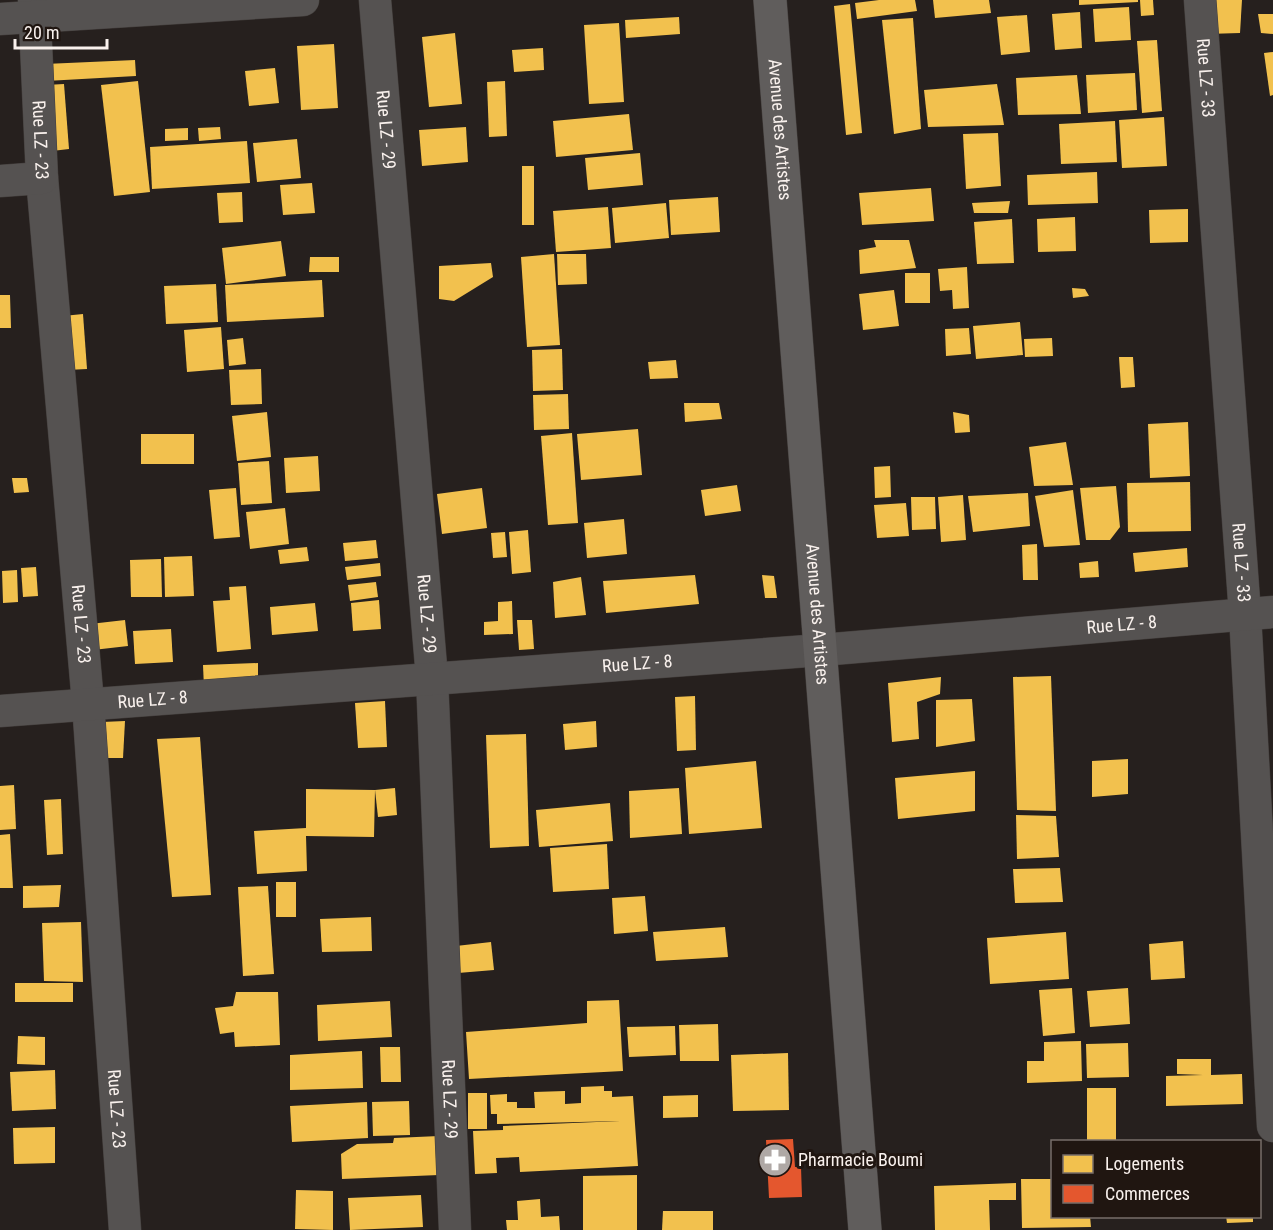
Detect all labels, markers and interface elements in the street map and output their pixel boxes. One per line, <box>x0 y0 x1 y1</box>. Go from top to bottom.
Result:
scale bar <box>15 12 106 50</box>
text: 20 m <box>24 22 59 43</box>
street label: Rue LZ - 33 <box>1193 37 1220 118</box>
street label: Avenue des Artistes <box>765 58 796 201</box>
street label: Rue LZ - 29 <box>373 89 400 170</box>
street label: Rue LZ - 23 <box>29 100 53 180</box>
street label: Rue LZ - 33 <box>1228 522 1255 603</box>
street label: Avenue des Artistes <box>802 543 834 686</box>
street label: Rue LZ - 29 <box>413 573 441 654</box>
street label: Rue LZ - 23 <box>68 584 96 665</box>
street label: Rue LZ - 8 <box>1086 611 1158 638</box>
street label: Rue LZ - 8 <box>601 650 673 676</box>
street label: Rue LZ - 8 <box>117 686 188 712</box>
street label: Rue LZ - 29 <box>438 1059 462 1139</box>
street label: Rue LZ - 23 <box>104 1068 130 1149</box>
legend <box>1051 1140 1261 1218</box>
pharmacy icon: Pharmacie Boumi <box>757 1142 793 1178</box>
place label: Pharmacie Boumi <box>798 1149 923 1170</box>
text: Logements <box>1105 1153 1184 1174</box>
text: Commerces <box>1105 1183 1190 1204</box>

